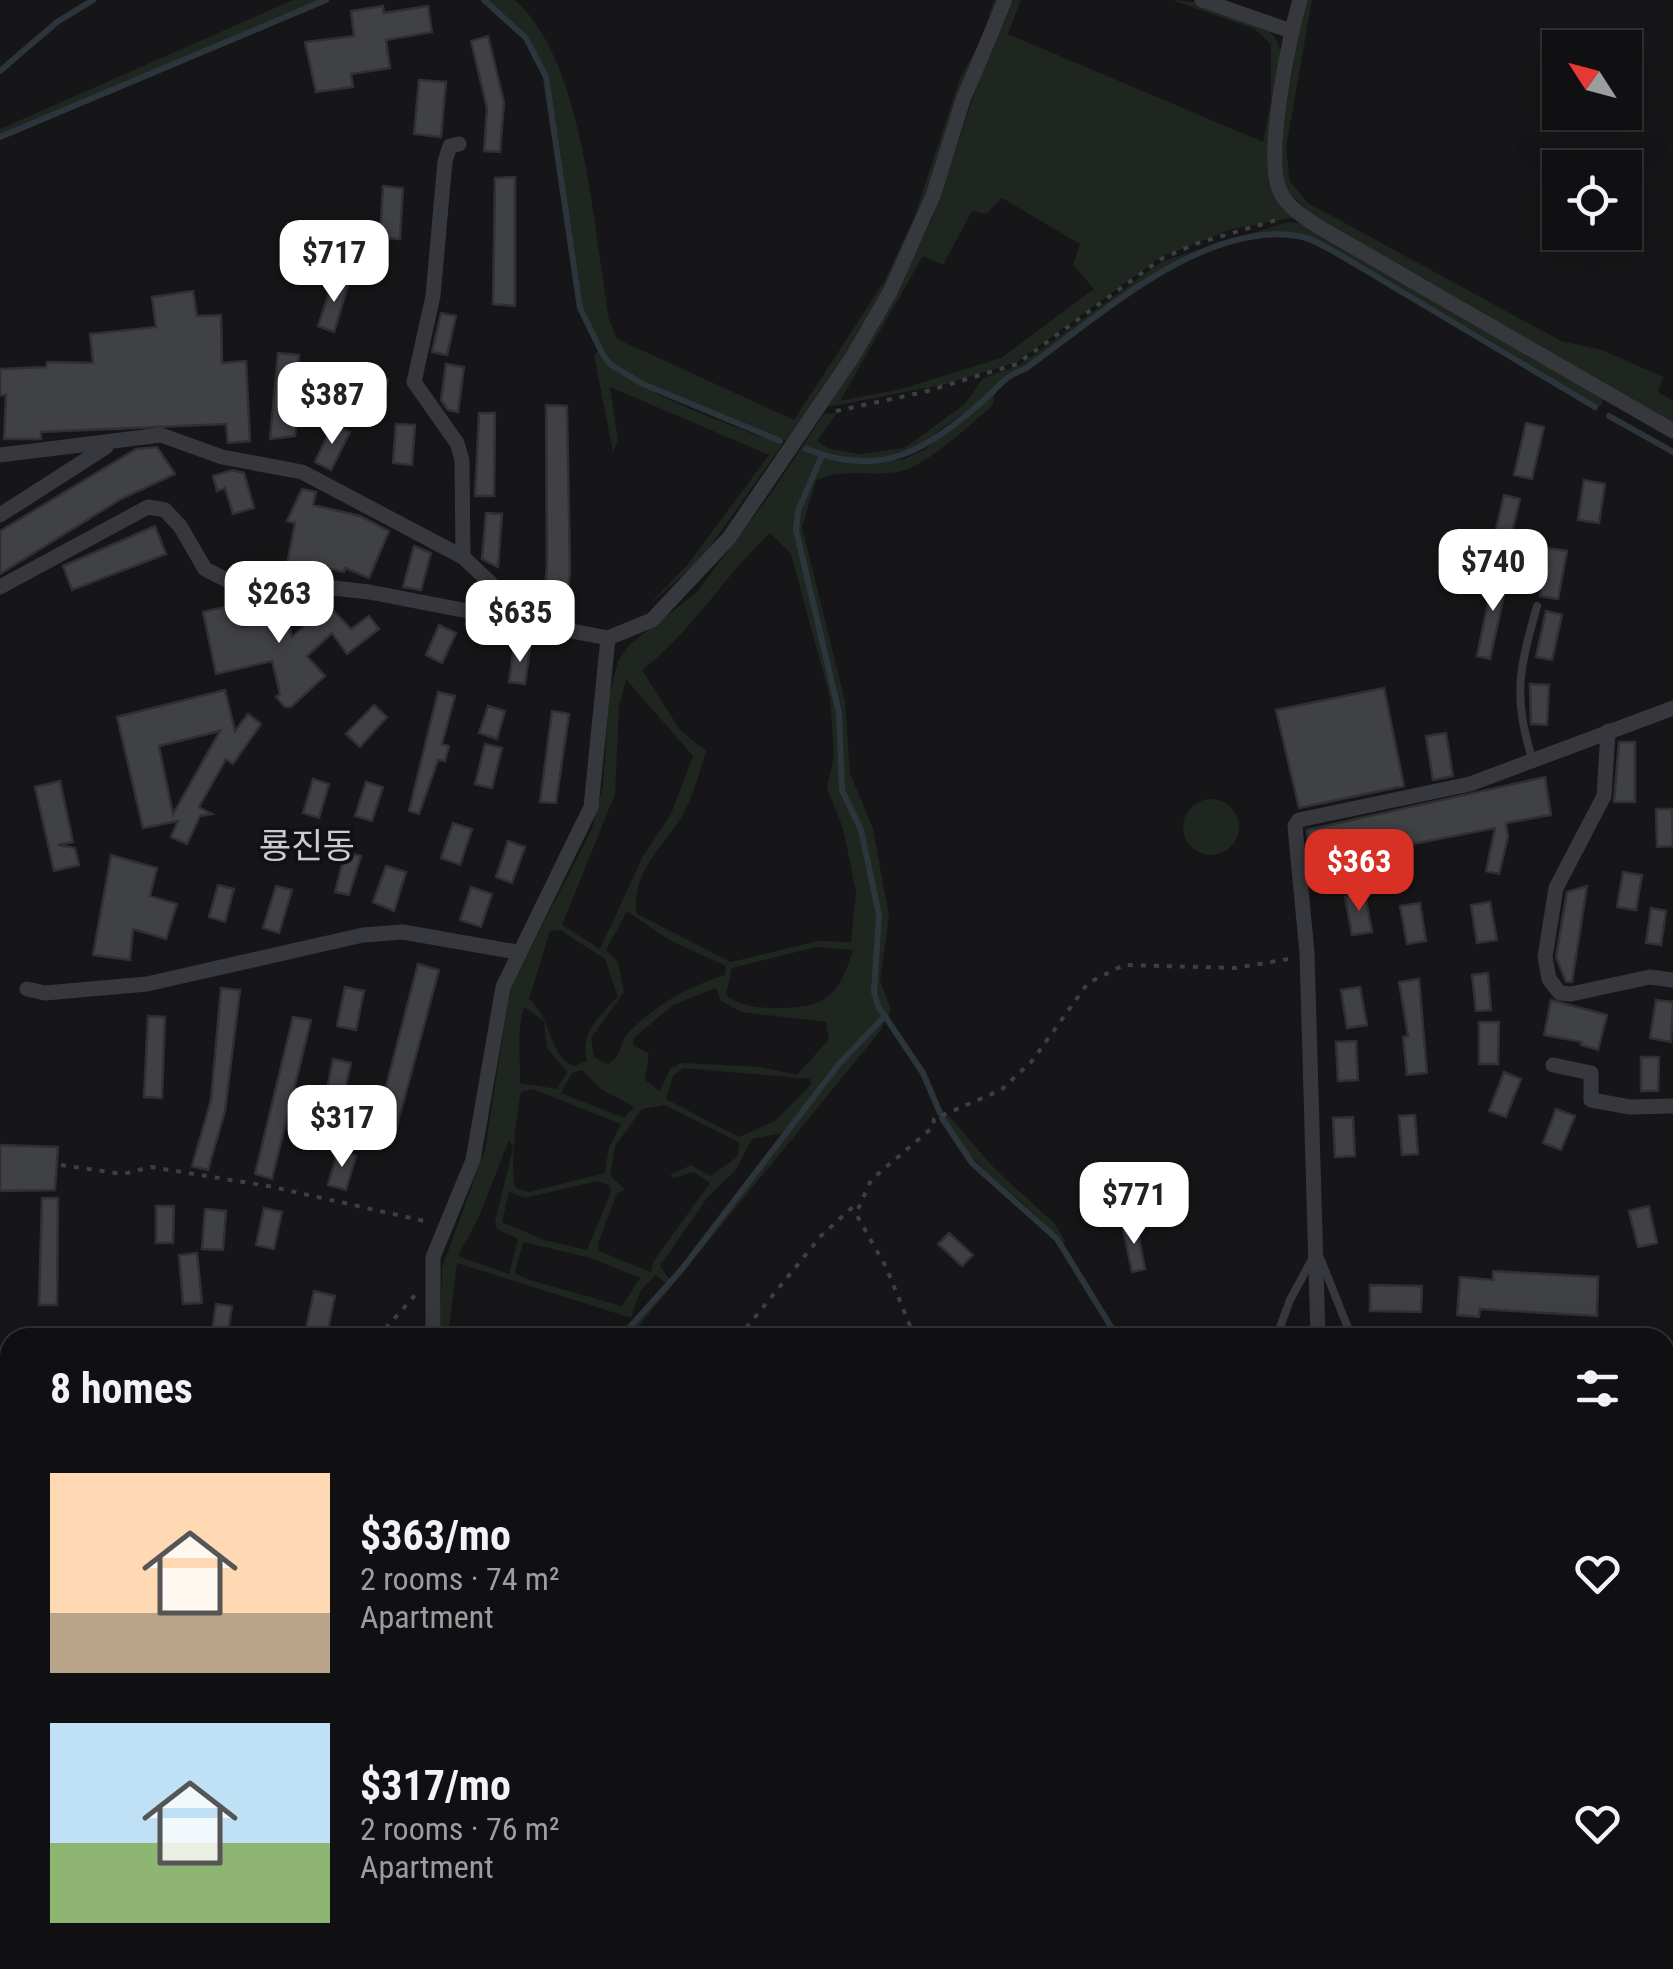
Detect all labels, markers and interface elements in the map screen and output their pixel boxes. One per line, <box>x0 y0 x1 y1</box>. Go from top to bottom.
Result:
north arrow <box>1542 30 1642 130</box>
map controls <box>1542 30 1642 250</box>
button: locate <box>1542 150 1642 250</box>
pin: $717 <box>275 220 393 305</box>
text: $717 <box>302 233 366 271</box>
pin: $387 <box>273 362 391 447</box>
text: $387 <box>300 375 364 413</box>
pin: $740 <box>1434 529 1552 614</box>
text: $740 <box>1461 542 1525 580</box>
pin: $263 <box>220 561 338 646</box>
text: $263 <box>247 574 311 612</box>
pin: $635 <box>461 580 579 665</box>
text: $635 <box>488 593 552 631</box>
district label: 룡진동 <box>259 826 355 867</box>
pin: $363 <box>1300 829 1418 914</box>
text: $363 <box>1327 842 1391 880</box>
pin: $317 <box>283 1085 401 1170</box>
text: $317 <box>310 1098 374 1136</box>
pin: $771 <box>1075 1162 1193 1247</box>
text: $771 <box>1102 1175 1166 1213</box>
icon: filters <box>1570 1361 1625 1416</box>
text: 8 homes <box>50 1364 193 1413</box>
text: $363/mo <box>360 1511 511 1560</box>
icon: home <box>130 1513 250 1633</box>
icon: heart <box>1570 1546 1625 1601</box>
text: 2 rooms · 74 m² <box>360 1560 559 1598</box>
text: Apartment <box>360 1598 494 1636</box>
text: $317/mo <box>360 1761 511 1810</box>
icon: home <box>130 1763 250 1883</box>
icon: heart <box>1570 1796 1625 1851</box>
text: 2 rooms · 76 m² <box>360 1810 559 1848</box>
text: Apartment <box>360 1848 494 1886</box>

